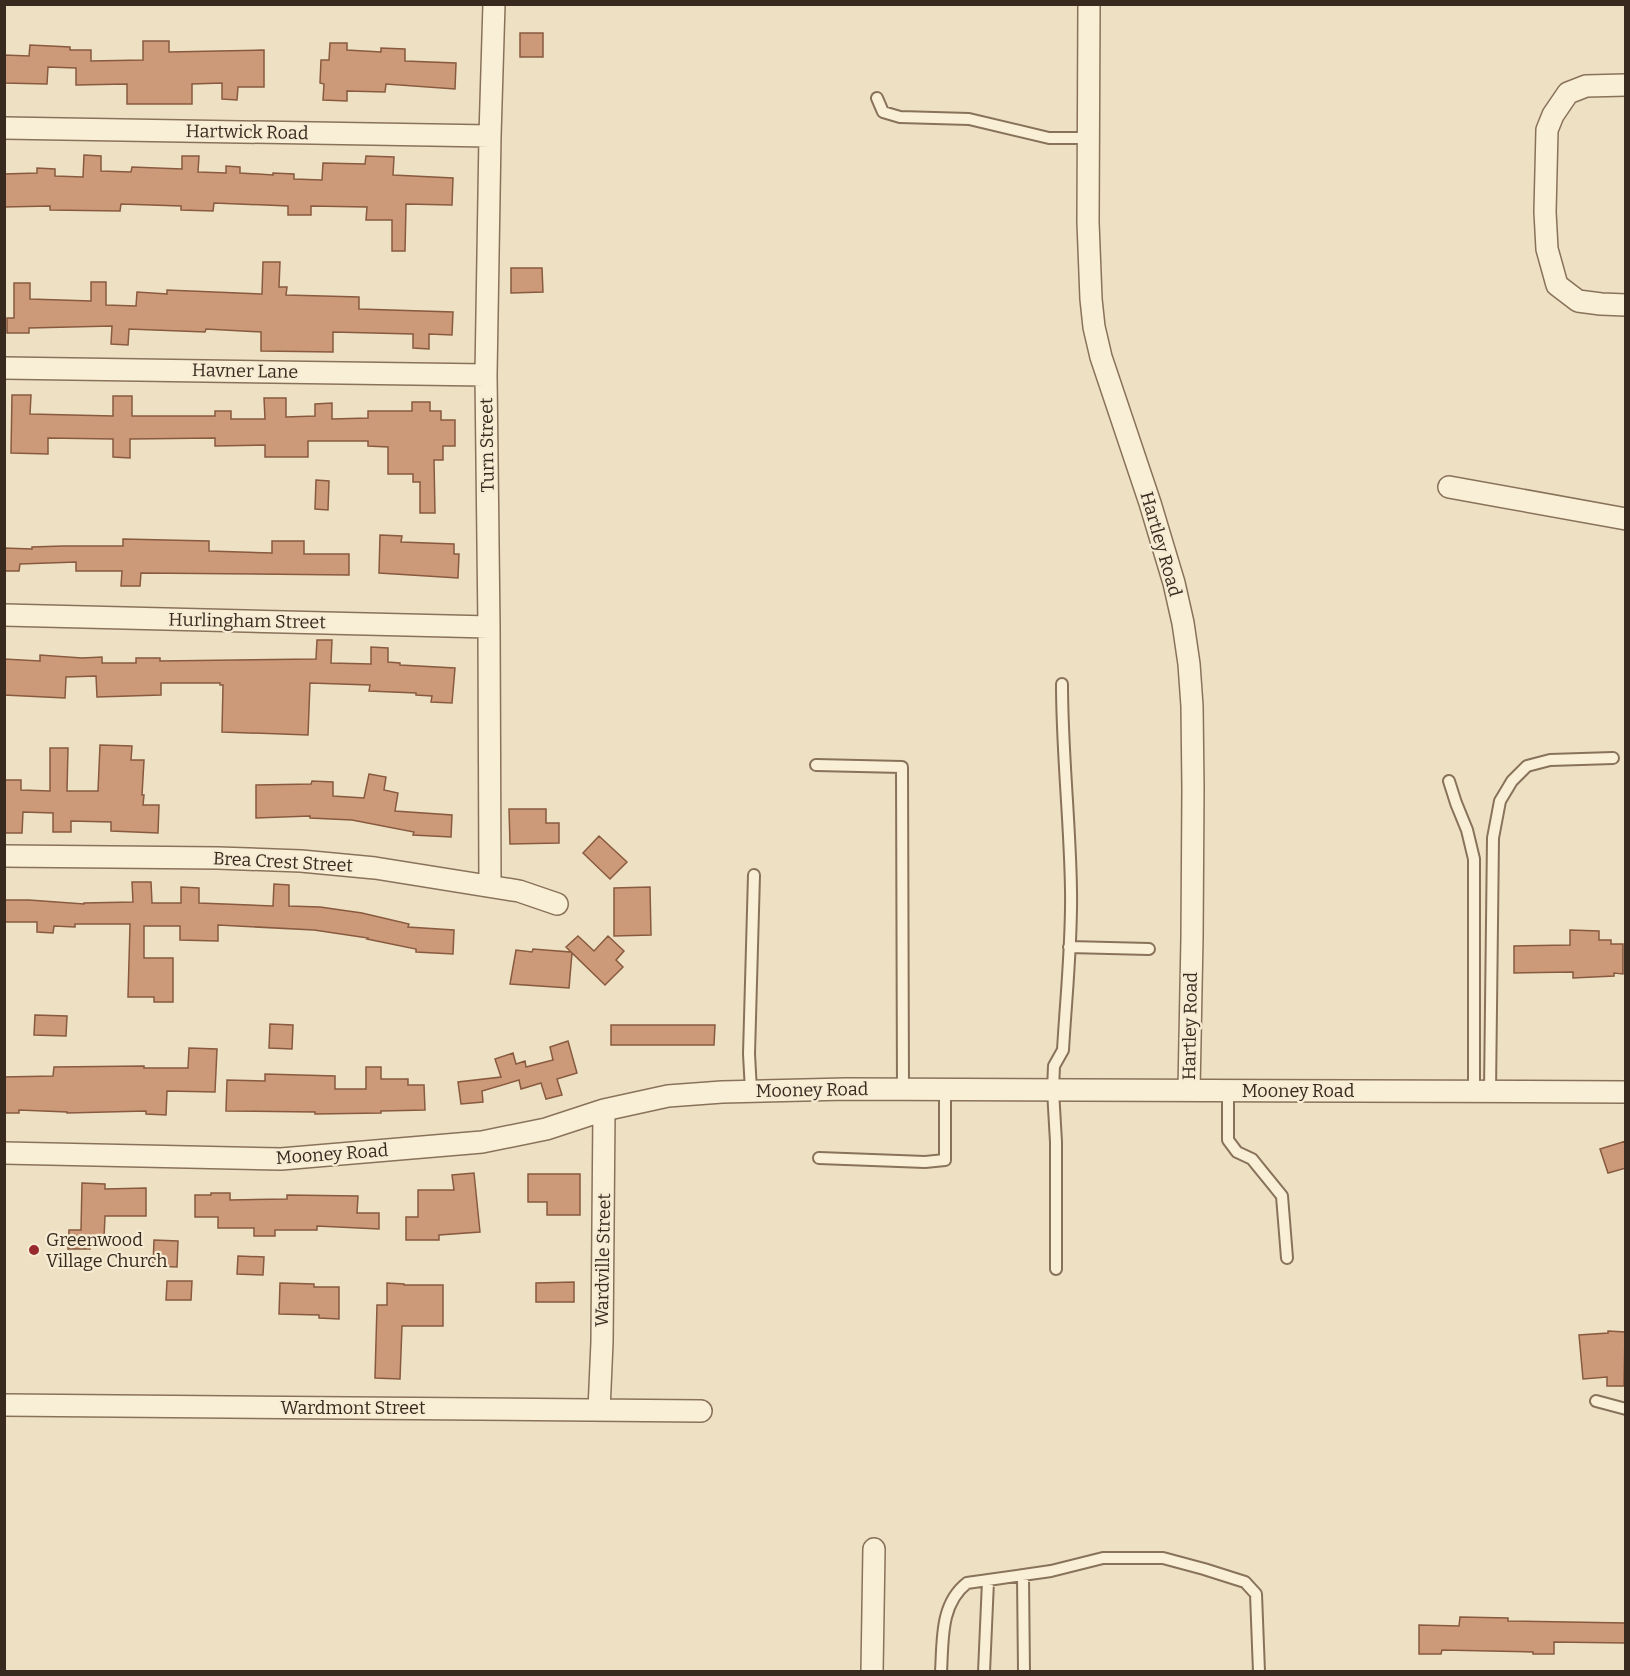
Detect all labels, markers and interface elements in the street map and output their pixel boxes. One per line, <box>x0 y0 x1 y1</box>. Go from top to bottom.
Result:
street label: Hartwick Road <box>185 120 309 144</box>
street label: Havner Lane <box>192 359 298 383</box>
street label: Turn Street <box>475 397 499 493</box>
street label: Hartley Road <box>1136 489 1187 599</box>
street label: Hurlingham Street <box>168 609 326 633</box>
street label: Brea Crest Street <box>212 847 354 877</box>
street label: Hartley Road <box>1178 971 1202 1080</box>
street label: Mooney Road <box>755 1078 869 1102</box>
street label: Mooney Road <box>1242 1080 1355 1102</box>
street label: Mooney Road <box>275 1139 389 1169</box>
street label: Wardville Street <box>591 1192 615 1327</box>
place label: Greenwood Village Church <box>46 1229 167 1272</box>
marker: Greenwood Village Church <box>27 1243 41 1257</box>
street label: Wardmont Street <box>281 1397 426 1419</box>

